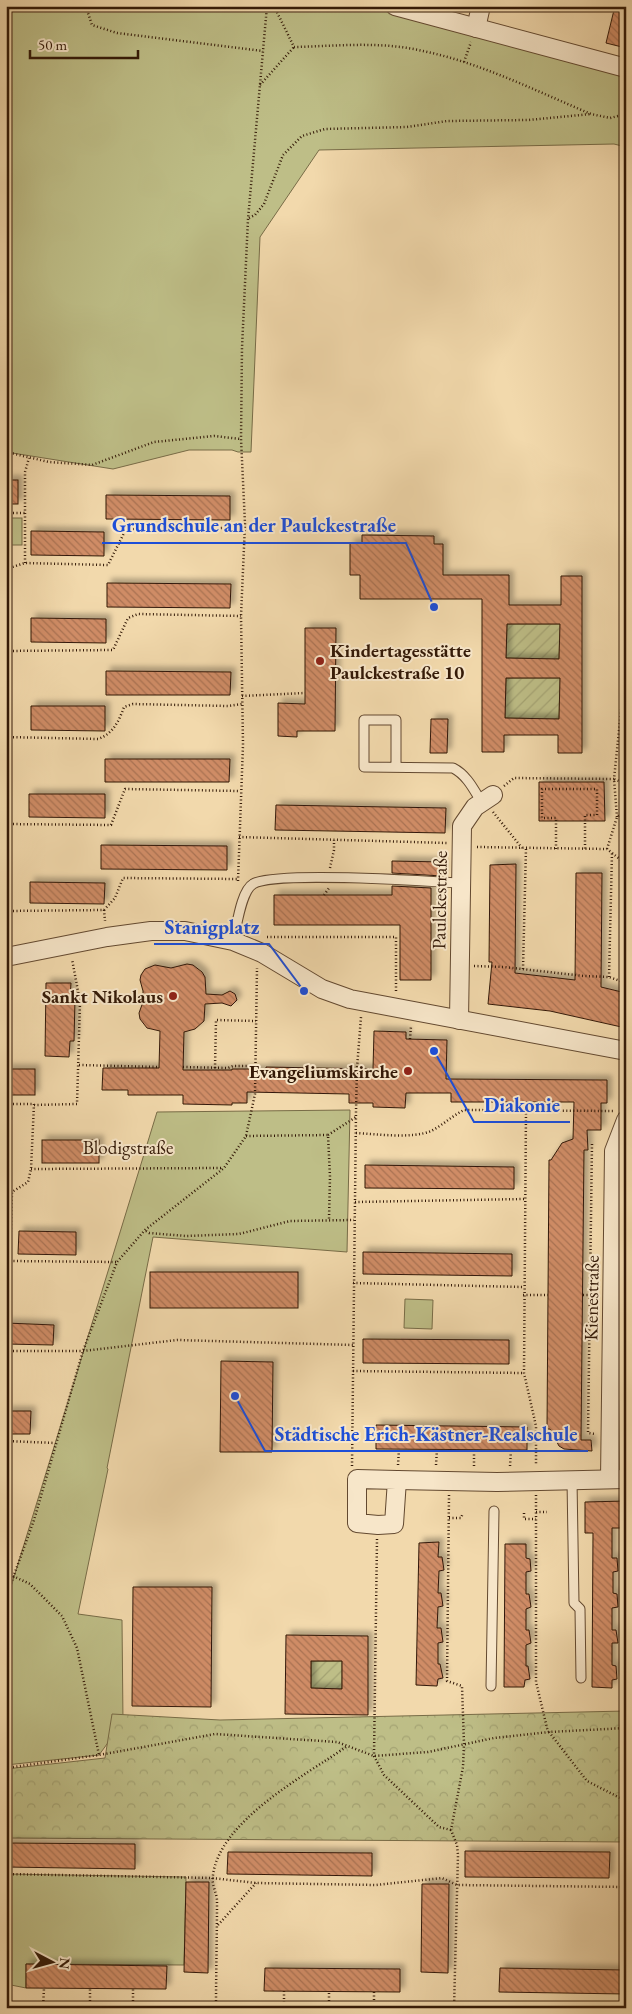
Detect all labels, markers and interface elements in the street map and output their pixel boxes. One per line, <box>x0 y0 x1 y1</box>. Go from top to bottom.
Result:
scale bar <box>30 28 138 60</box>
text: 50 m <box>38 35 67 54</box>
callout: Grundschule an der Paulckestraße <box>102 508 406 543</box>
text: Grundschule an der Paulckestraße <box>112 512 396 538</box>
place label: Kindertagesstätte Paulckestraße 10 <box>330 638 471 685</box>
marker: Kindertagesstätte Paulckestraße 10 <box>314 655 326 667</box>
street label: Paulckestraße <box>426 850 453 950</box>
callout: Stanigplatz <box>154 909 269 944</box>
text: Stanigplatz <box>165 914 260 940</box>
place label: Sankt Nikolaus <box>42 984 163 1009</box>
marker: Sankt Nikolaus <box>167 990 179 1002</box>
place label: Evangeliumskirche <box>249 1059 398 1084</box>
marker: Evangeliumskirche <box>402 1065 414 1077</box>
callout: Diakonie <box>474 1087 570 1122</box>
text: Diakonie <box>484 1092 560 1118</box>
street label: Blodigstraße <box>83 1135 173 1160</box>
street label: Kienestraße <box>578 1255 605 1341</box>
callout: Städtische Erich-Kästner-Realschule <box>265 1416 588 1451</box>
text: Städtische Erich-Kästner-Realschule <box>274 1421 578 1447</box>
north arrow <box>28 1936 78 1986</box>
text: N <box>55 1957 74 1971</box>

